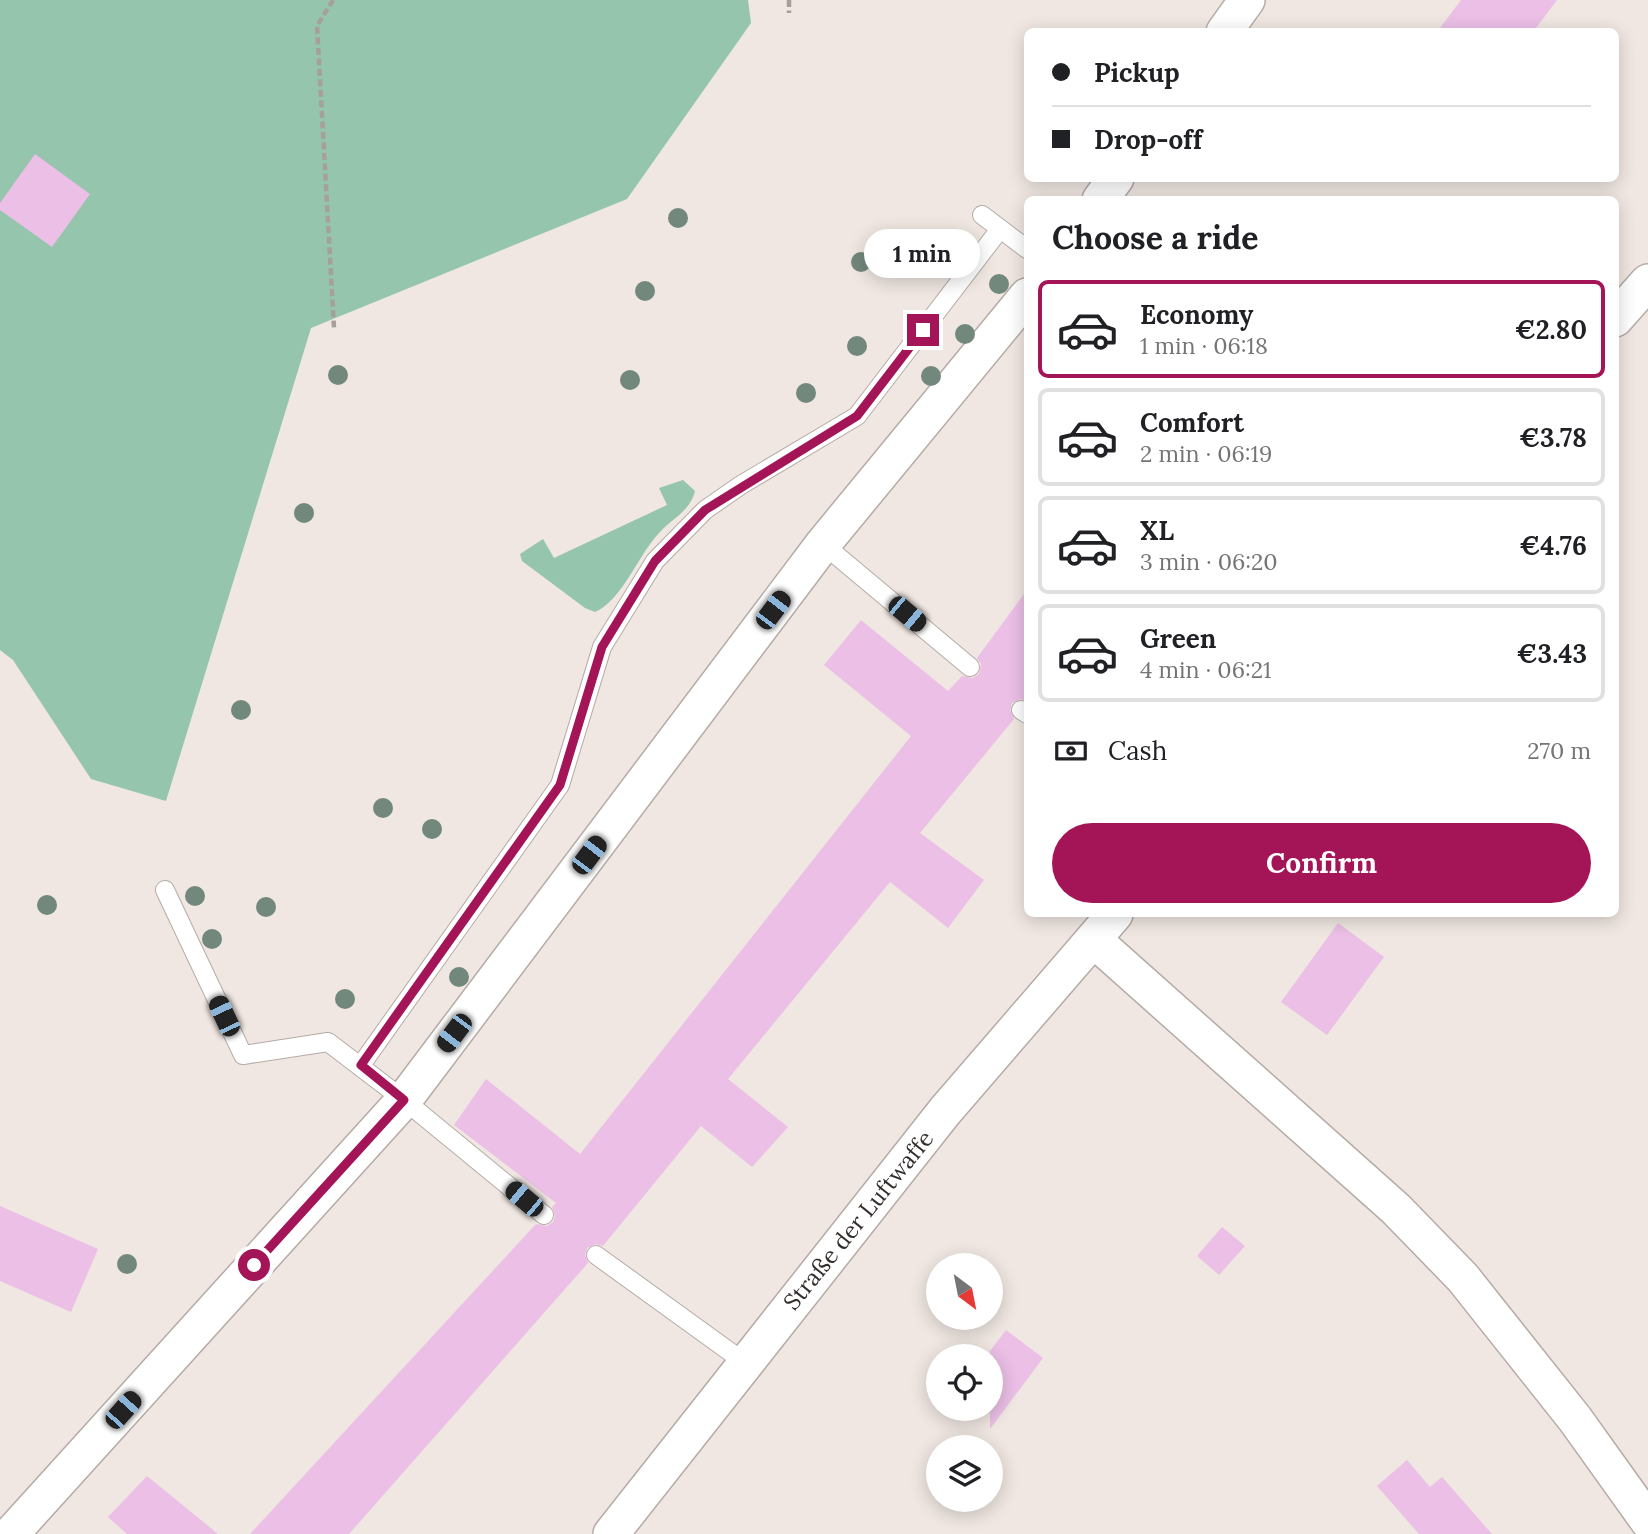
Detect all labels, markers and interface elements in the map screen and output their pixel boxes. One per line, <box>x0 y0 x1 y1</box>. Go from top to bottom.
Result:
text: Pickup <box>1094 56 1180 89</box>
text: Drop-off <box>1094 123 1202 156</box>
text: Choose a ride <box>1052 217 1259 258</box>
callout: 1 min <box>865 229 981 278</box>
text: 1 min <box>893 239 951 268</box>
icon: car <box>1056 298 1119 361</box>
text: Economy <box>1140 298 1253 331</box>
text: €2.80 <box>1515 313 1587 346</box>
route end <box>907 314 939 346</box>
text: 1 min · 06:18 <box>1140 331 1268 360</box>
icon: car <box>1056 406 1119 469</box>
text: Comfort <box>1140 406 1244 439</box>
text: €3.78 <box>1519 421 1587 454</box>
text: 2 min · 06:19 <box>1140 439 1272 468</box>
icon: car <box>1056 514 1119 577</box>
text: XL <box>1140 514 1174 547</box>
text: €4.76 <box>1519 529 1587 562</box>
text: 3 min · 06:20 <box>1140 547 1278 576</box>
car <box>752 587 795 633</box>
car <box>885 592 930 636</box>
icon: car <box>1056 622 1119 685</box>
text: Green <box>1140 622 1216 655</box>
text: €3.43 <box>1517 637 1587 670</box>
text: 4 min · 06:21 <box>1140 655 1271 684</box>
icon: cash <box>1052 732 1090 770</box>
text: Cash <box>1108 734 1167 767</box>
text: 270 m <box>1527 736 1591 765</box>
button: Confirm <box>1052 823 1591 903</box>
car <box>568 832 611 878</box>
car <box>206 993 243 1039</box>
car <box>433 1010 476 1056</box>
street label: Straße der Luftwaffe <box>777 1124 939 1316</box>
car <box>502 1177 547 1221</box>
route start <box>238 1249 270 1281</box>
north arrow <box>926 1253 1003 1330</box>
map controls <box>926 1253 1003 1512</box>
button: locate <box>926 1344 1003 1421</box>
car <box>102 1387 145 1433</box>
button: layers <box>926 1435 1003 1512</box>

